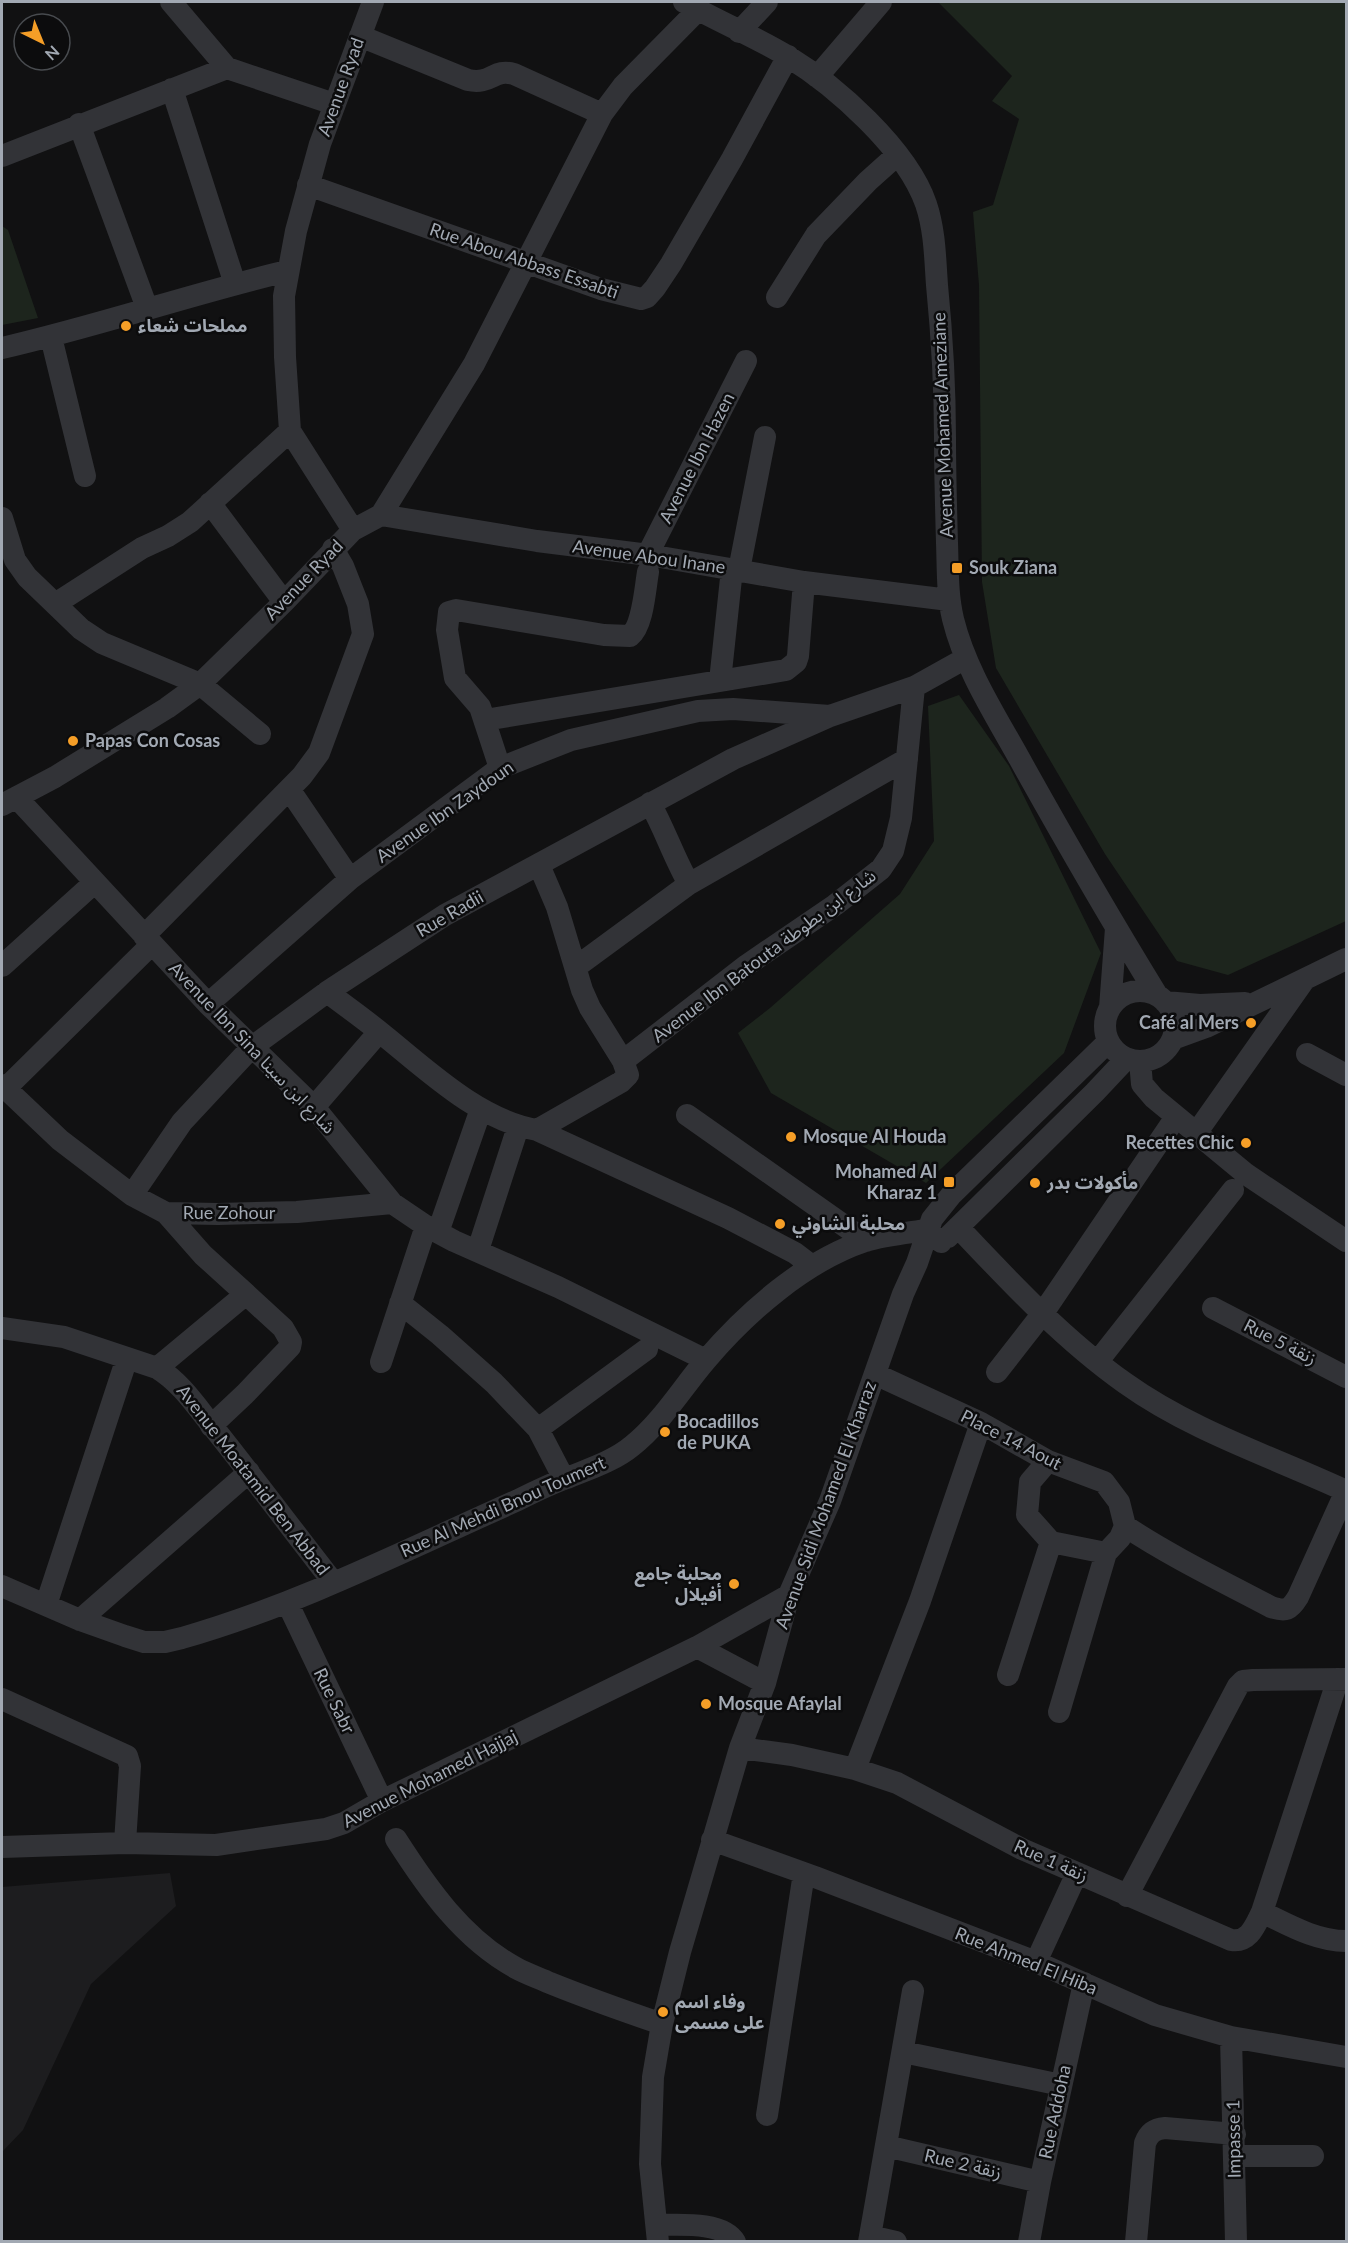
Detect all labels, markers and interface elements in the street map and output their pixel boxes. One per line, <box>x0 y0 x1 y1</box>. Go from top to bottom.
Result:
north arrow <box>12 12 72 72</box>
street label: Avenue Ryad <box>312 34 368 139</box>
text: N <box>42 42 64 64</box>
street label: Rue Abou Abbass Essabti <box>427 217 622 303</box>
street label: Avenue Mohamed Ameziane <box>927 312 957 538</box>
place label: مملحات شعاء <box>138 314 247 336</box>
marker: مملحات شعاء <box>119 319 133 333</box>
street label: Avenue Ibn Hazen <box>654 388 739 527</box>
street label: Avenue Abou Inane <box>571 534 727 578</box>
street label: Avenue Ryad <box>259 535 347 624</box>
place label: Souk Ziana <box>969 556 1057 578</box>
marker: Souk Ziana <box>950 561 964 575</box>
place label: Papas Con Cosas <box>85 729 220 751</box>
marker: Papas Con Cosas <box>66 734 80 748</box>
street label: Avenue Ibn Zaydoun <box>371 755 517 867</box>
street label: Avenue Ibn Batouta شارع ابن بطوطة <box>647 864 882 1050</box>
street label: Rue Radii <box>412 885 487 941</box>
street label: Avenue Ibn Sina شارع ابن سينا <box>162 957 341 1141</box>
place label: Café al Mers <box>1139 1011 1239 1033</box>
marker: Café al Mers <box>1244 1016 1258 1030</box>
place label: Mosque Al Houda <box>803 1125 947 1147</box>
marker: Mosque Al Houda <box>784 1130 798 1144</box>
place label: Recettes Chic <box>1126 1131 1234 1153</box>
marker: Recettes Chic <box>1239 1136 1253 1150</box>
place label: Mohamed Al Kharaz 1 <box>835 1160 937 1203</box>
place label: مأكولات بدر <box>1046 1170 1138 1194</box>
marker: Mohamed Al Kharaz 1 <box>942 1175 956 1189</box>
marker: مأكولات بدر <box>1028 1176 1042 1190</box>
street label: Rue Zohour <box>183 1201 276 1223</box>
place label: محلبة الشاوني <box>792 1212 905 1238</box>
marker: محلبة الشاوني <box>773 1217 787 1231</box>
street label: Rue 5 زنقة <box>1240 1313 1321 1370</box>
street label: Avenue Sidi Mohamed El Kharraz <box>770 1378 880 1632</box>
street label: Avenue Moatamid Ben Abbad <box>173 1380 335 1579</box>
street label: Place 14 Aout <box>957 1404 1066 1474</box>
place label: Bocadillos de PUKA <box>677 1410 759 1453</box>
marker: Bocadillos de PUKA <box>658 1425 672 1439</box>
street label: Rue Al Mehdi Bnou Toumert <box>397 1451 609 1561</box>
place label: محلبة جامع أفيلال <box>634 1562 722 1606</box>
marker: محلبة جامع أفيلال <box>727 1577 741 1591</box>
street label: Rue Sabr <box>310 1664 360 1737</box>
place label: Mosque Afaylal <box>718 1692 842 1714</box>
marker: Mosque Afaylal <box>699 1697 713 1711</box>
street label: Avenue Mohamed Hajjaj <box>339 1724 521 1832</box>
street label: Rue 1 زنقة <box>1011 1834 1092 1887</box>
street label: Rue Ahmed El Hiba <box>952 1921 1101 1999</box>
place label: وفاء اسم على مسمى <box>675 1990 764 2033</box>
marker: وفاء اسم على مسمى <box>656 2005 670 2019</box>
street label: Rue Addoha <box>1033 2063 1075 2161</box>
street label: Impasse 1 <box>1221 2099 1245 2179</box>
street label: Rue 2 زنقة <box>922 2143 1004 2184</box>

